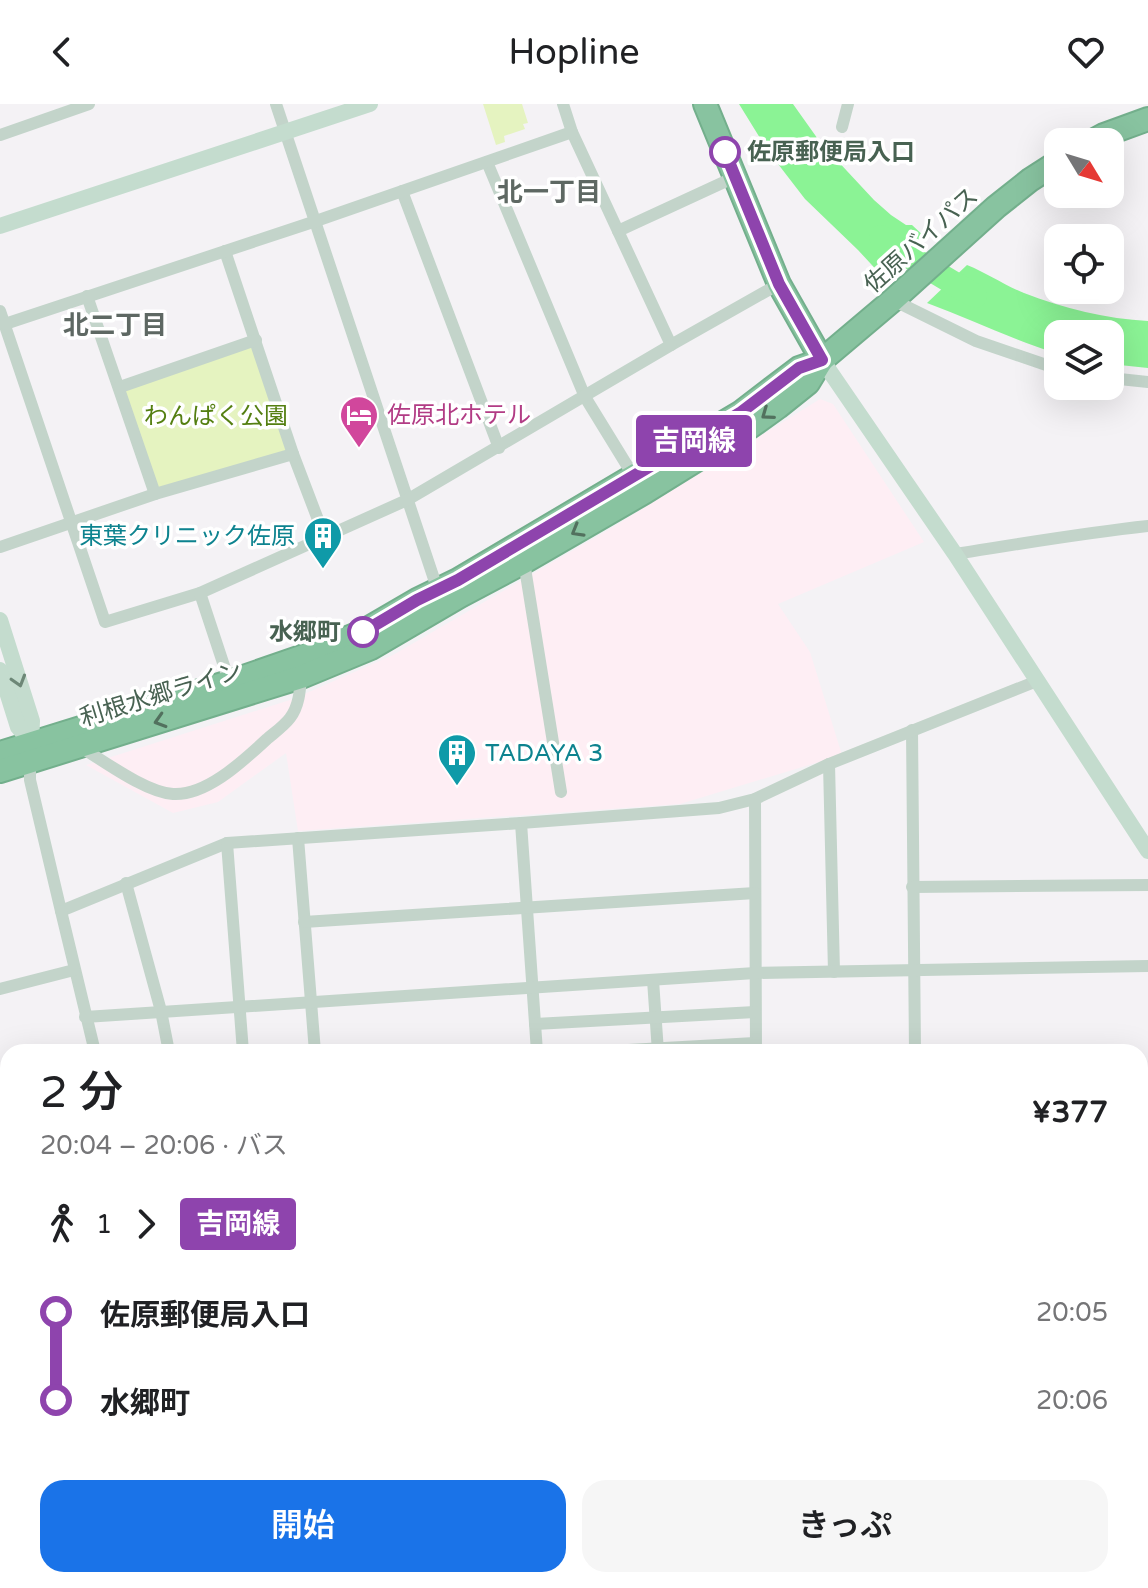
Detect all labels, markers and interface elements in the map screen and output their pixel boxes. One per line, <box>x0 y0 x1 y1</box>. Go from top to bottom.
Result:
icon: back <box>40 30 84 74</box>
icon: heart <box>1064 30 1108 74</box>
text: Hopline <box>508 31 640 74</box>
north arrow <box>1044 128 1124 208</box>
map controls <box>1044 128 1124 400</box>
marker: 佐原郵便局入口 <box>710 137 740 167</box>
place label: 佐原郵便局入口 <box>747 138 915 167</box>
district label: 北一丁目 <box>497 177 601 208</box>
street label: 佐原バイパス <box>858 182 984 299</box>
button: locate <box>1044 224 1124 304</box>
district label: 北二丁目 <box>63 310 167 341</box>
button: layers <box>1044 320 1124 400</box>
hotel icon: 佐原北ホテル <box>338 394 380 449</box>
place label: 佐原北ホテル <box>387 401 531 430</box>
park label: わんぱく公園 <box>144 402 288 431</box>
one-way arrow <box>762 405 776 419</box>
line badge: 吉岡線 <box>648 415 740 467</box>
text: 吉岡線 <box>652 424 736 458</box>
building icon: 東葉クリニック佐原 <box>302 515 344 570</box>
one-way arrow <box>571 521 586 537</box>
place label: 東葉クリニック佐原 <box>79 522 295 551</box>
marker: 水郷町 <box>348 617 378 647</box>
place label: 水郷町 <box>269 618 341 647</box>
street label: 利根水郷ライン <box>77 656 246 733</box>
one-way arrow <box>10 673 26 687</box>
one-way arrow <box>154 712 168 728</box>
building icon: TADAYA 3 <box>436 732 478 787</box>
place label: TADAYA 3 <box>485 739 603 768</box>
text: 2 分 <box>40 1067 123 1120</box>
text: ¥377 <box>1032 1094 1108 1131</box>
text: 20:04 – 20:06 · バス <box>40 1130 288 1161</box>
icon: walk <box>40 1202 84 1246</box>
icon: forward <box>124 1202 168 1246</box>
text: 吉岡線 <box>196 1207 280 1241</box>
text: 1 <box>96 1209 112 1240</box>
text: 佐原郵便局入口 <box>100 1297 310 1334</box>
text: 20:05 <box>1036 1297 1108 1328</box>
text: 水郷町 <box>100 1385 190 1422</box>
text: 20:06 <box>1036 1385 1108 1416</box>
button: 開始 <box>40 1480 566 1572</box>
button: きっぷ <box>582 1480 1108 1572</box>

